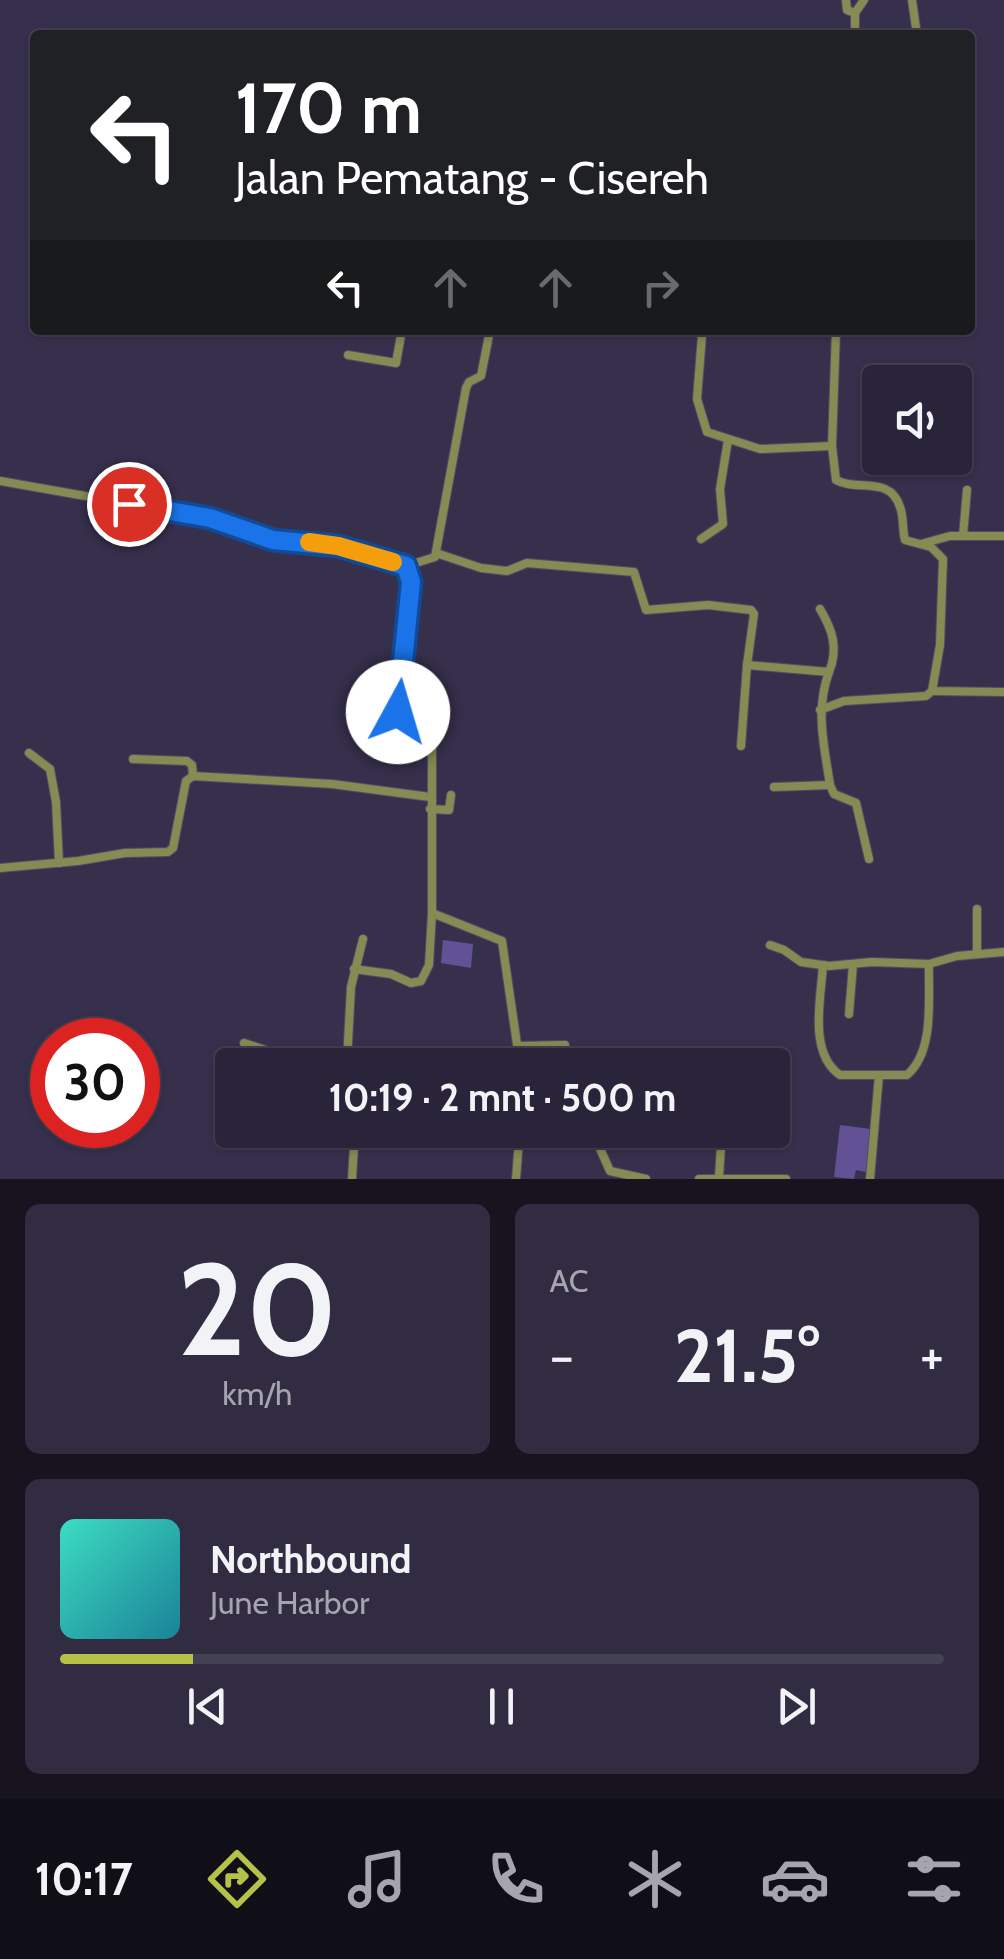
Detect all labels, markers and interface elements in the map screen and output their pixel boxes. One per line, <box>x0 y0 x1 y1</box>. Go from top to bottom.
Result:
text: 170 m <box>235 65 422 151</box>
icon: left <box>70 70 200 200</box>
text: Jalan Pematang - Cisereh <box>235 151 709 205</box>
icon: left <box>318 260 373 315</box>
icon: ahead <box>423 260 478 315</box>
icon: ahead <box>528 260 583 315</box>
icon: right <box>633 260 688 315</box>
map controls <box>862 365 972 475</box>
button: sound <box>862 365 972 475</box>
pin <box>87 462 172 547</box>
icon: arrive <box>102 477 157 532</box>
position arrow <box>346 660 450 764</box>
speed limit sign: 30 <box>30 1018 160 1148</box>
text: 10:19 · 2 mnt · 500 m <box>329 1074 676 1121</box>
text: 20 <box>177 1230 338 1388</box>
text: AC <box>550 1261 589 1300</box>
text: 21.5° <box>674 1310 820 1401</box>
text: − <box>550 1322 574 1389</box>
text: + <box>920 1322 944 1389</box>
text: km/h <box>222 1374 292 1413</box>
text: Northbound <box>210 1536 412 1583</box>
text: June Harbor <box>210 1583 369 1622</box>
icon: previous <box>180 1679 235 1734</box>
icon: pause <box>474 1679 529 1734</box>
icon: next <box>769 1679 824 1734</box>
icon: directions <box>202 1844 272 1914</box>
icon: music <box>342 1844 412 1914</box>
icon: phone <box>481 1844 551 1914</box>
icon: climate <box>620 1844 690 1914</box>
icon: car <box>760 1844 830 1914</box>
icon: filters <box>899 1844 969 1914</box>
text: 10:17 <box>35 1852 133 1906</box>

